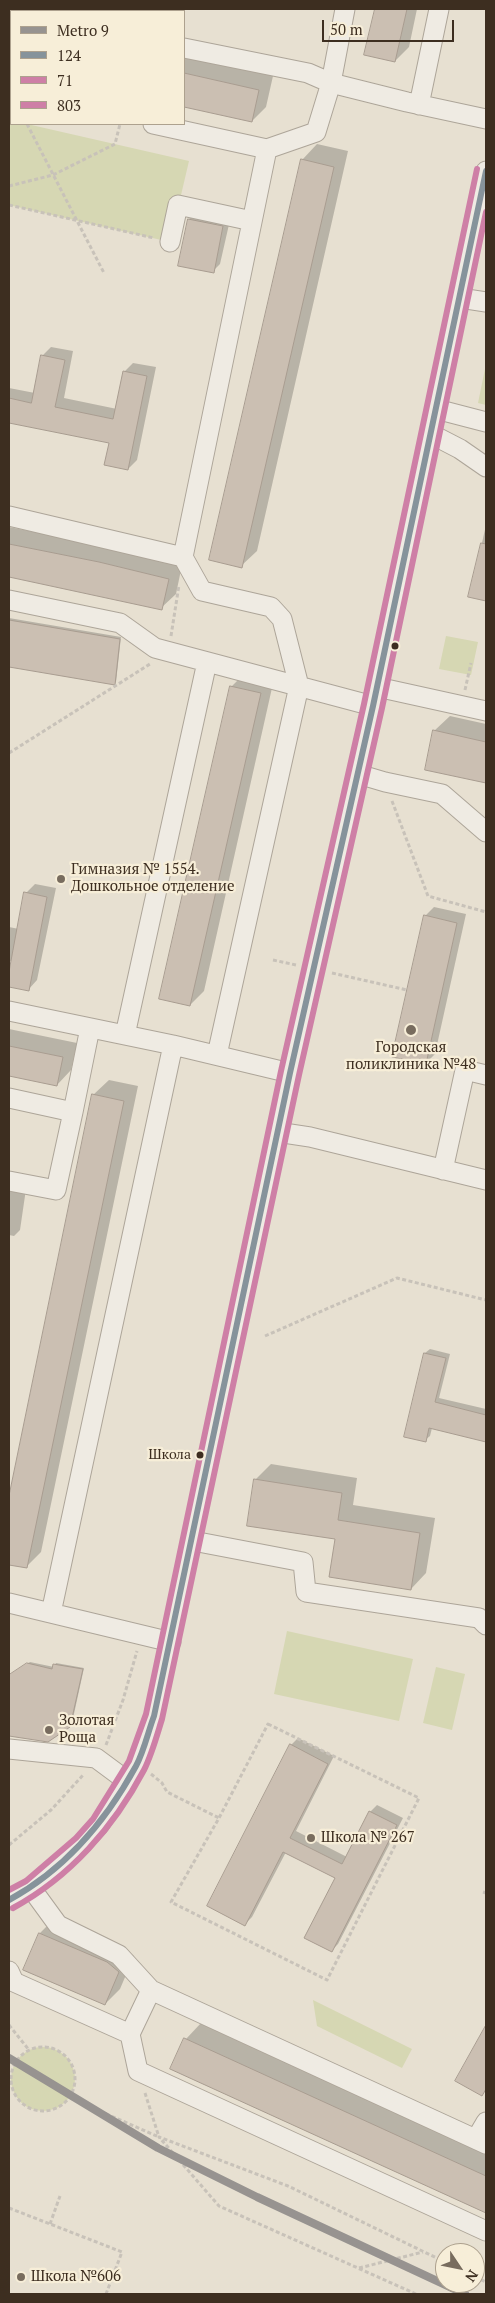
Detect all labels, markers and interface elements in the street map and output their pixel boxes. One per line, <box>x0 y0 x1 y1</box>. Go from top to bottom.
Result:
legend <box>10 10 185 125</box>
scale bar <box>325 10 458 42</box>
text: 50 m <box>330 19 363 39</box>
text: Metro 9 <box>57 20 109 40</box>
text: 124 <box>57 45 81 65</box>
text: 71 <box>57 70 73 90</box>
text: 803 <box>57 95 81 115</box>
unlabelled marker <box>390 641 400 651</box>
place label: Гимназия № 1554. Дошкольное отделение <box>71 861 235 896</box>
marker: Гимназия № 1554. Дошкольное отделение <box>55 873 67 885</box>
marker: Городская поликлиника №48 <box>404 1023 418 1037</box>
place label: Городская поликлиника №48 <box>346 1039 476 1074</box>
place label: Школа <box>148 1447 191 1463</box>
marker: Школа <box>195 1450 205 1460</box>
place label: Золотая Роща <box>59 1712 114 1747</box>
marker: Золотая Роща <box>43 1724 55 1736</box>
place label: Школа № 267 <box>321 1829 415 1847</box>
marker: Школа № 267 <box>305 1832 317 1844</box>
north arrow <box>435 2243 485 2293</box>
text: N <box>461 2266 483 2286</box>
place label: Школа №606 <box>31 2268 121 2286</box>
marker: Школа №606 <box>15 2271 27 2283</box>

